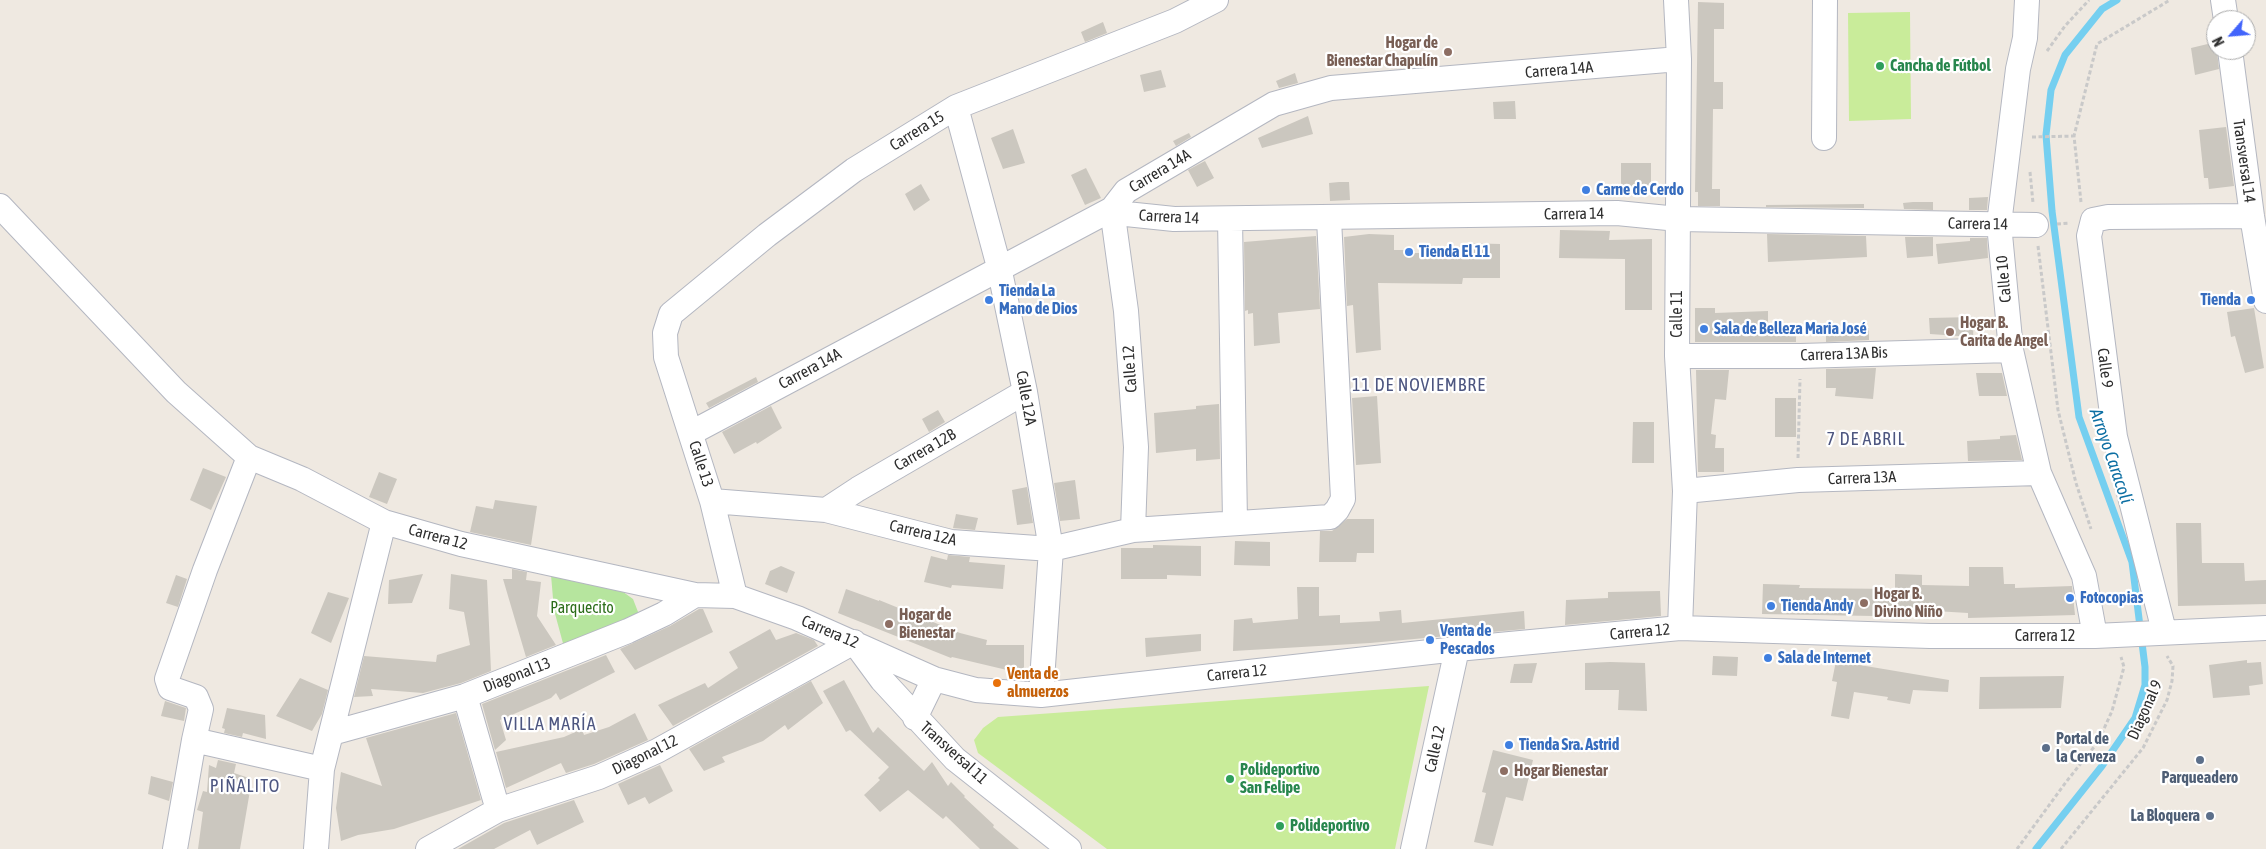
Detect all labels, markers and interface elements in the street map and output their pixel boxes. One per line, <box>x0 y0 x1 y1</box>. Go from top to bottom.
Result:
north arrow <box>2206 10 2256 60</box>
place label: Hogar de Bienestar Chapulín <box>1326 33 1438 71</box>
text: N <box>2210 34 2228 49</box>
marker: Hogar de Bienestar Chapulín <box>1442 46 1454 58</box>
place label: Cancha de Fútbol <box>1890 56 1991 76</box>
street label: Carrera 14A <box>1524 57 1594 83</box>
marker: Cancha de Fútbol <box>1874 60 1886 72</box>
street label: Carrera 15 <box>886 107 948 155</box>
street label: Transversal 14 <box>2229 118 2259 204</box>
street label: Carrera 14A <box>1126 145 1194 197</box>
place label: Carne de Cerdo <box>1596 180 1684 200</box>
marker: Carne de Cerdo <box>1580 184 1592 196</box>
street label: Carrera 14 <box>1544 204 1604 224</box>
street label: Carrera 14 <box>1138 206 1200 228</box>
street label: Carrera 14 <box>1948 214 2008 234</box>
place label: Tienda El 11 <box>1419 242 1490 262</box>
marker: Tienda El 11 <box>1403 246 1415 258</box>
street label: Calle 10 <box>1992 255 2016 303</box>
place label: Tienda La Mano de Dios <box>999 281 1077 319</box>
street label: Calle 11 <box>1667 290 1687 338</box>
place label: Tienda <box>2201 290 2241 310</box>
marker: Tienda La Mano de Dios <box>983 294 995 306</box>
marker: Tienda <box>2245 294 2257 306</box>
place label: Hogar B. Carita de Angel <box>1960 313 2048 351</box>
place label: Sala de Belleza Maria José <box>1714 319 1867 339</box>
marker: Sala de Belleza Maria José <box>1698 323 1710 335</box>
marker: Hogar B. Carita de Angel <box>1944 326 1956 338</box>
street label: Carrera 13A Bis <box>1800 343 1888 365</box>
street label: Carrera 14A <box>775 345 845 393</box>
street label: Calle 12 <box>1119 345 1141 393</box>
street label: Calle 9 <box>2093 347 2117 389</box>
street label: Calle 12A <box>1012 369 1040 427</box>
district label: 11 DE NOVIEMBRE <box>1350 374 1488 396</box>
water label: Arroyo Caracolí <box>2085 406 2137 506</box>
street label: Carrera 12B <box>891 425 959 475</box>
district label: 7 DE ABRIL <box>1825 428 1907 450</box>
street label: Calle 13 <box>685 438 717 490</box>
street label: Carrera 13A <box>1828 467 1896 489</box>
street label: Carrera 12A <box>888 516 958 550</box>
street label: Carrera 12 <box>406 520 470 554</box>
place label: Hogar B. Divino Niño <box>1874 584 1943 622</box>
place label: Fotocopias <box>2080 588 2143 608</box>
marker: Fotocopias <box>2064 592 2076 604</box>
place label: Tienda Andy <box>1781 596 1853 616</box>
marker: Hogar B. Divino Niño <box>1858 597 1870 609</box>
park label: Parquecito <box>550 598 614 618</box>
marker: Tienda Andy <box>1765 600 1777 612</box>
place label: Hogar de Bienestar <box>899 605 955 643</box>
street label: Carrera 12 <box>798 611 862 653</box>
marker: Hogar de Bienestar <box>883 618 895 630</box>
street label: Carrera 12 <box>1609 620 1671 644</box>
place label: Venta de Pescados <box>1440 621 1495 659</box>
street label: Carrera 12 <box>2015 626 2075 646</box>
marker: Venta de Pescados <box>1424 634 1436 646</box>
place label: Sala de Internet <box>1778 648 1871 668</box>
marker: Sala de Internet <box>1762 652 1774 664</box>
street label: Diagonal 13 <box>480 653 554 697</box>
street label: Carrera 12 <box>1206 660 1268 686</box>
place label: Venta de almuerzos <box>1007 664 1069 702</box>
marker: Venta de almuerzos <box>991 677 1003 689</box>
street label: Diagonal 9 <box>2123 677 2167 743</box>
district label: VILLA MARÍA <box>502 713 598 735</box>
street label: Transversal 11 <box>916 718 992 788</box>
street label: Calle 12 <box>1421 724 1449 774</box>
place label: Portal de la Cerveza <box>2056 729 2116 767</box>
street label: Diagonal 12 <box>609 731 681 779</box>
place label: Tienda Sra. Astrid <box>1519 735 1619 755</box>
marker: Tienda Sra. Astrid <box>1503 739 1515 751</box>
marker: Portal de la Cerveza <box>2040 742 2052 754</box>
marker: Parqueadero <box>2194 754 2206 766</box>
place label: Polideportivo San Felipe <box>1240 760 1320 798</box>
place label: Hogar Bienestar <box>1514 761 1608 781</box>
marker: Hogar Bienestar <box>1498 765 1510 777</box>
place label: Parqueadero <box>2162 768 2238 788</box>
marker: Polideportivo San Felipe <box>1224 773 1236 785</box>
district label: PIÑALITO <box>209 775 281 797</box>
place label: La Bloquera <box>2131 806 2200 826</box>
marker: La Bloquera <box>2204 810 2216 822</box>
place label: Polideportivo <box>1290 816 1370 836</box>
marker: Polideportivo <box>1274 820 1286 832</box>

